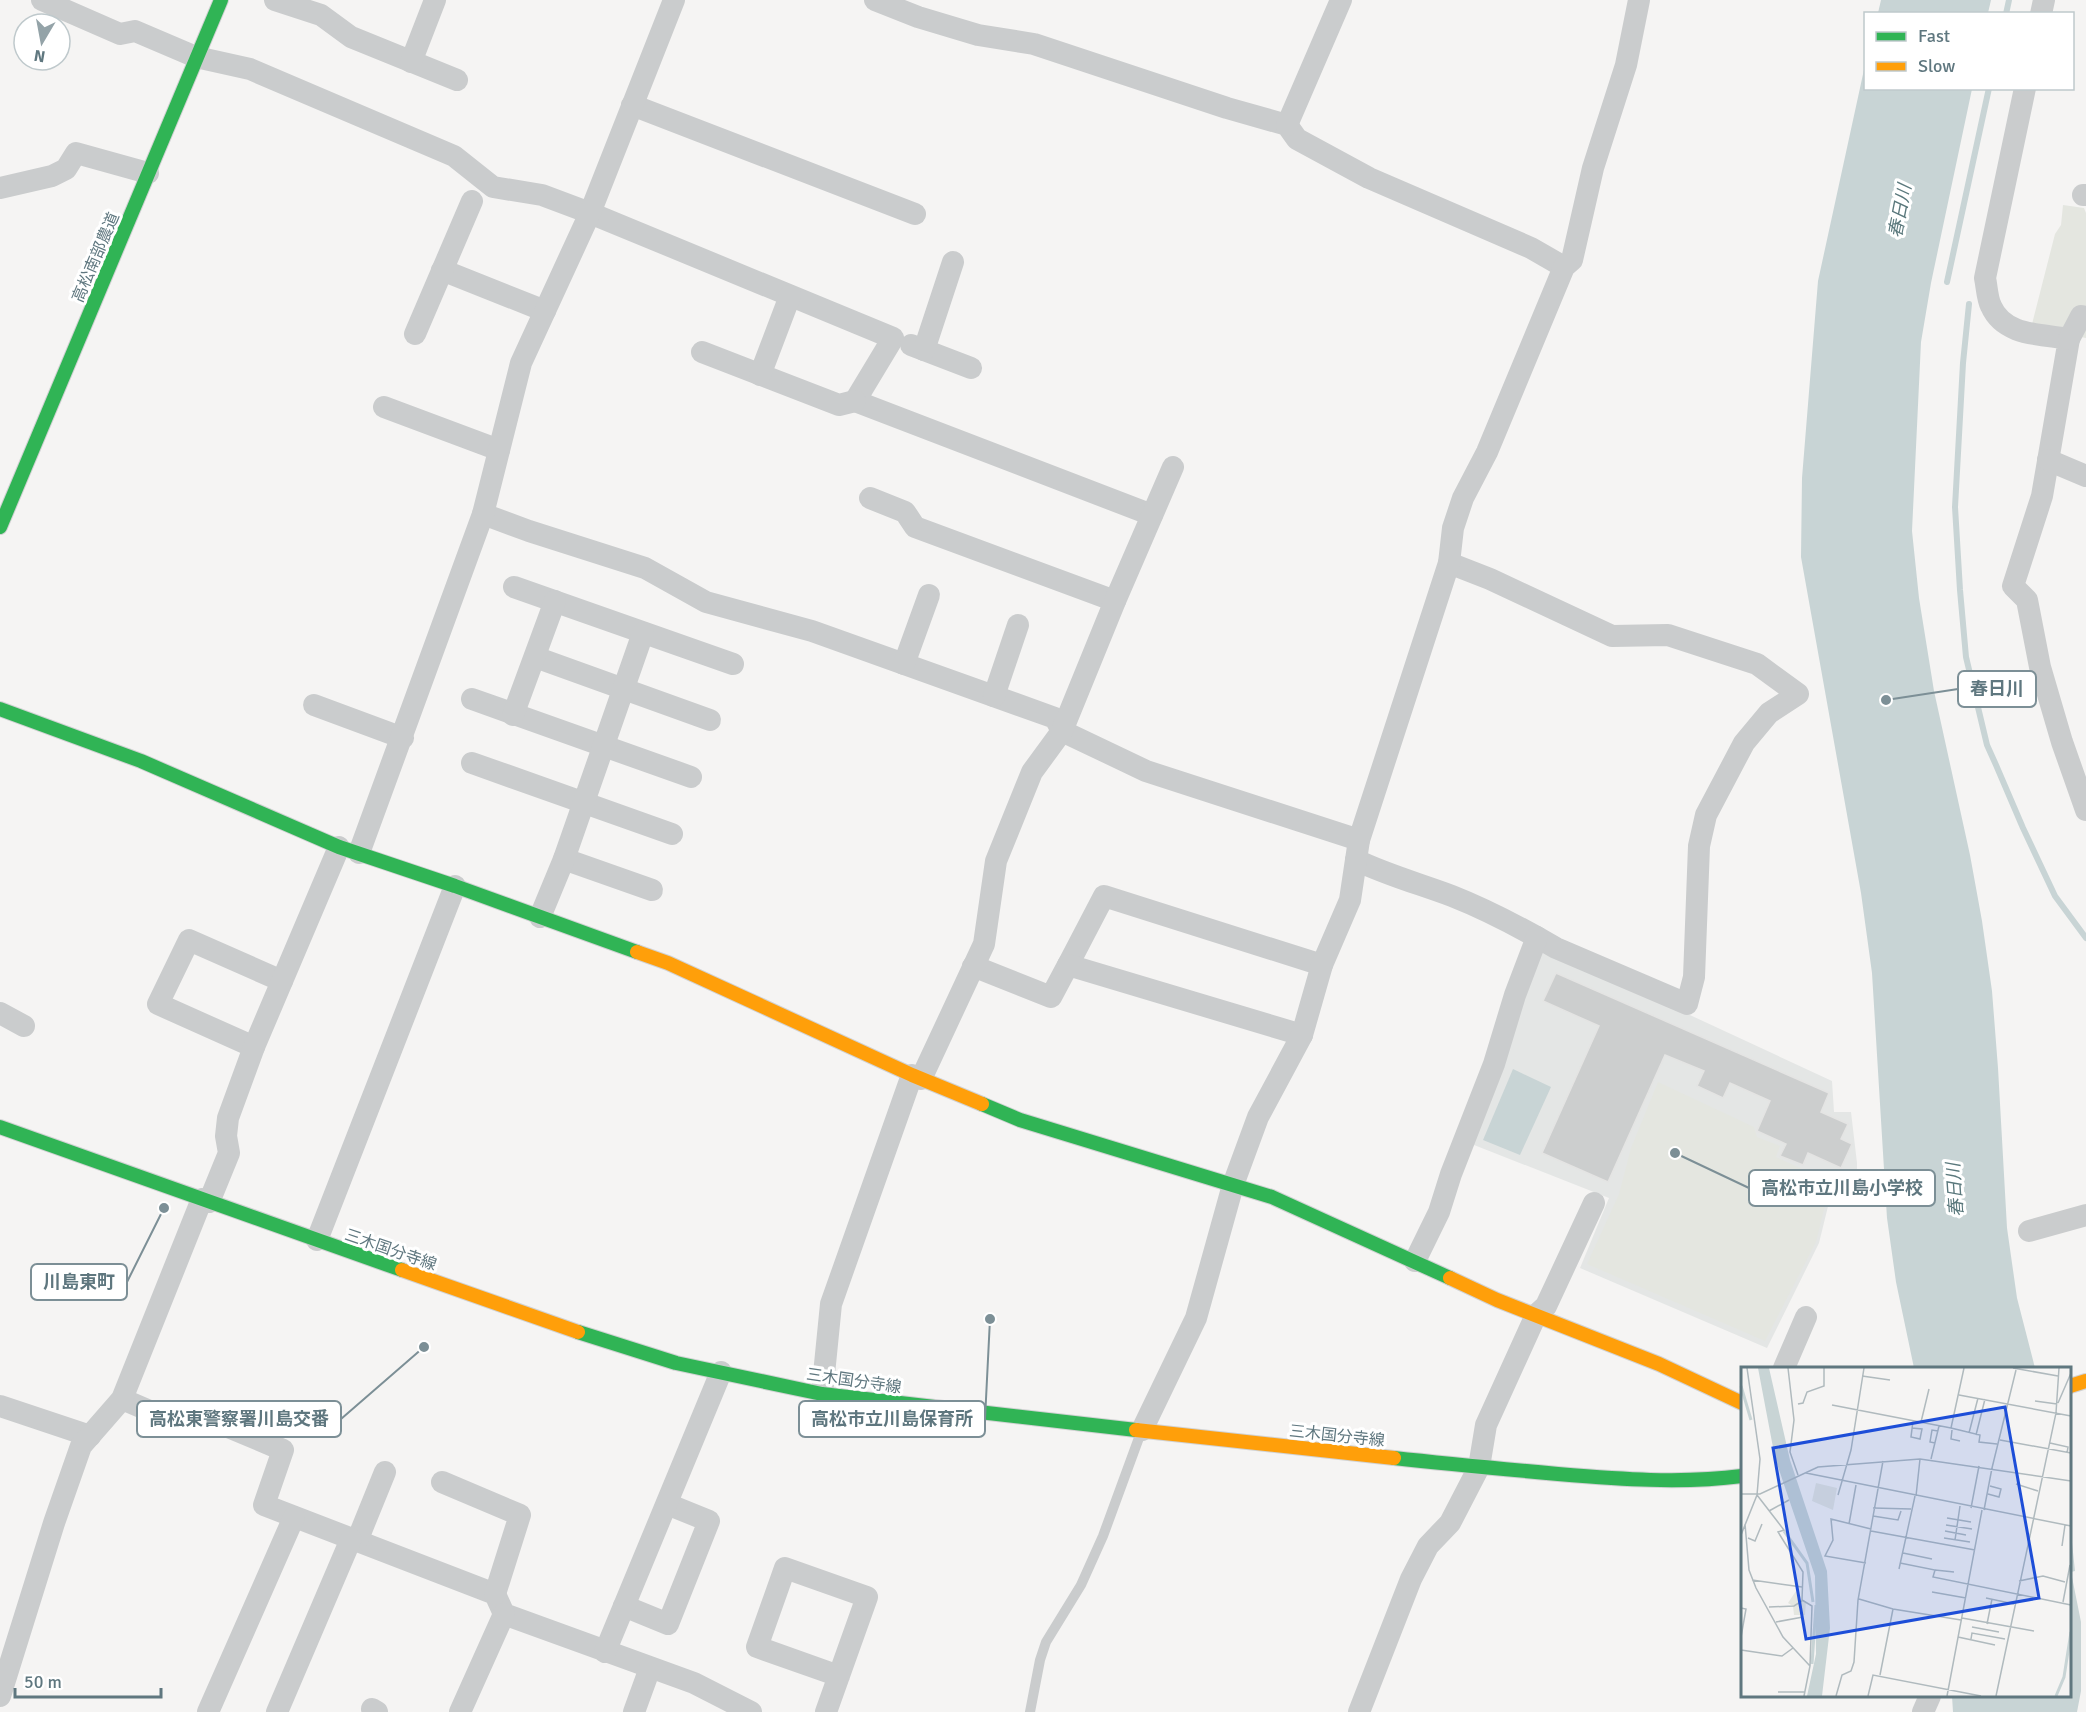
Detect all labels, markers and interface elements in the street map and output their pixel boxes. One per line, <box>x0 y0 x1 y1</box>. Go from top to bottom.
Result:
north arrow <box>12 12 72 72</box>
legend <box>1864 12 2074 90</box>
text: Fast <box>1918 25 1950 47</box>
text: N <box>32 45 47 67</box>
text: Slow <box>1918 55 1955 77</box>
water label: 春日川 <box>1884 180 1916 240</box>
street label: 高松南部農道 <box>68 209 124 305</box>
callout: 春日川 <box>1958 671 2036 707</box>
text: 春日川 <box>1970 678 2024 700</box>
water label: 春日川 <box>1942 1160 1968 1218</box>
callout: 高松市立川島小学校 <box>1749 1170 1935 1206</box>
text: 高松市立川島小学校 <box>1761 1177 1923 1199</box>
street label: 三木国分寺線 <box>342 1225 439 1275</box>
callout: 川島東町 <box>31 1264 127 1300</box>
text: 川島東町 <box>43 1271 115 1293</box>
street label: 三木国分寺線 <box>805 1364 903 1398</box>
inset map <box>1741 1367 2071 1697</box>
callout: 高松東警察署川島交番 <box>137 1401 341 1437</box>
callout: 高松市立川島保育所 <box>799 1401 985 1437</box>
text: 高松東警察署川島交番 <box>149 1408 329 1430</box>
text: 高松市立川島保育所 <box>811 1408 973 1430</box>
street label: 三木国分寺線 <box>1288 1421 1386 1451</box>
scale bar <box>15 1661 160 1699</box>
text: 50 m <box>24 1671 62 1693</box>

